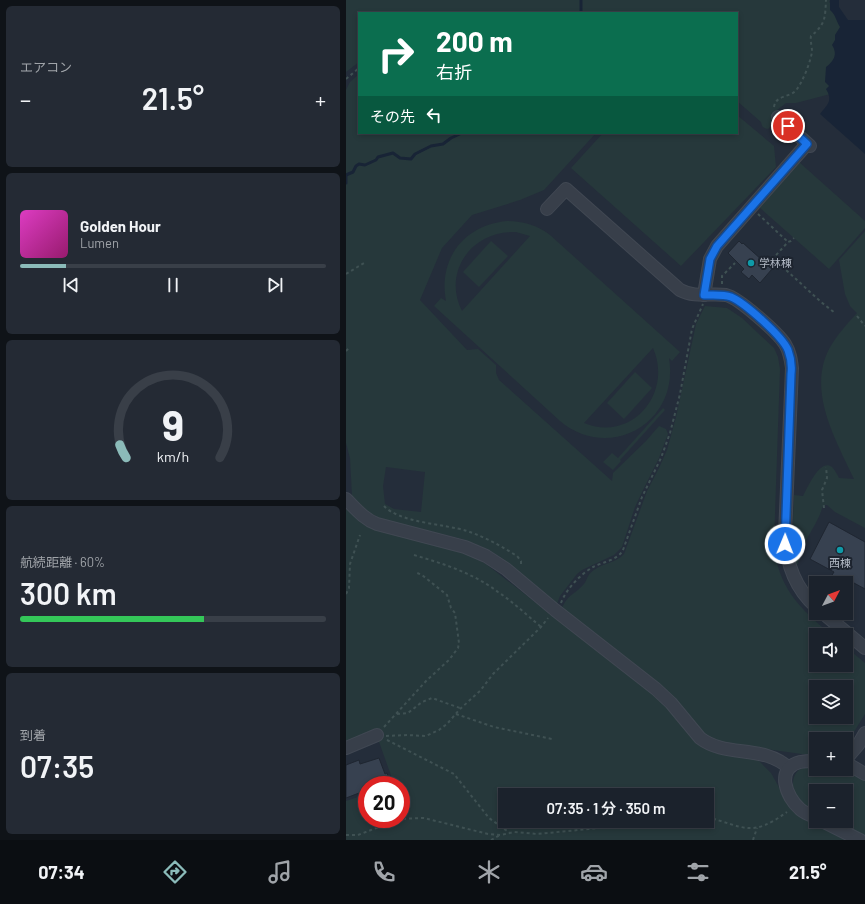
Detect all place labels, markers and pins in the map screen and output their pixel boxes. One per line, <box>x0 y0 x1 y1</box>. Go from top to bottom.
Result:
pin <box>771 109 805 143</box>
place label: 学林棟 <box>759 256 792 269</box>
marker: 学林棟 <box>746 258 756 268</box>
marker: 西棟 <box>835 545 845 555</box>
place label: 西棟 <box>829 556 851 569</box>

